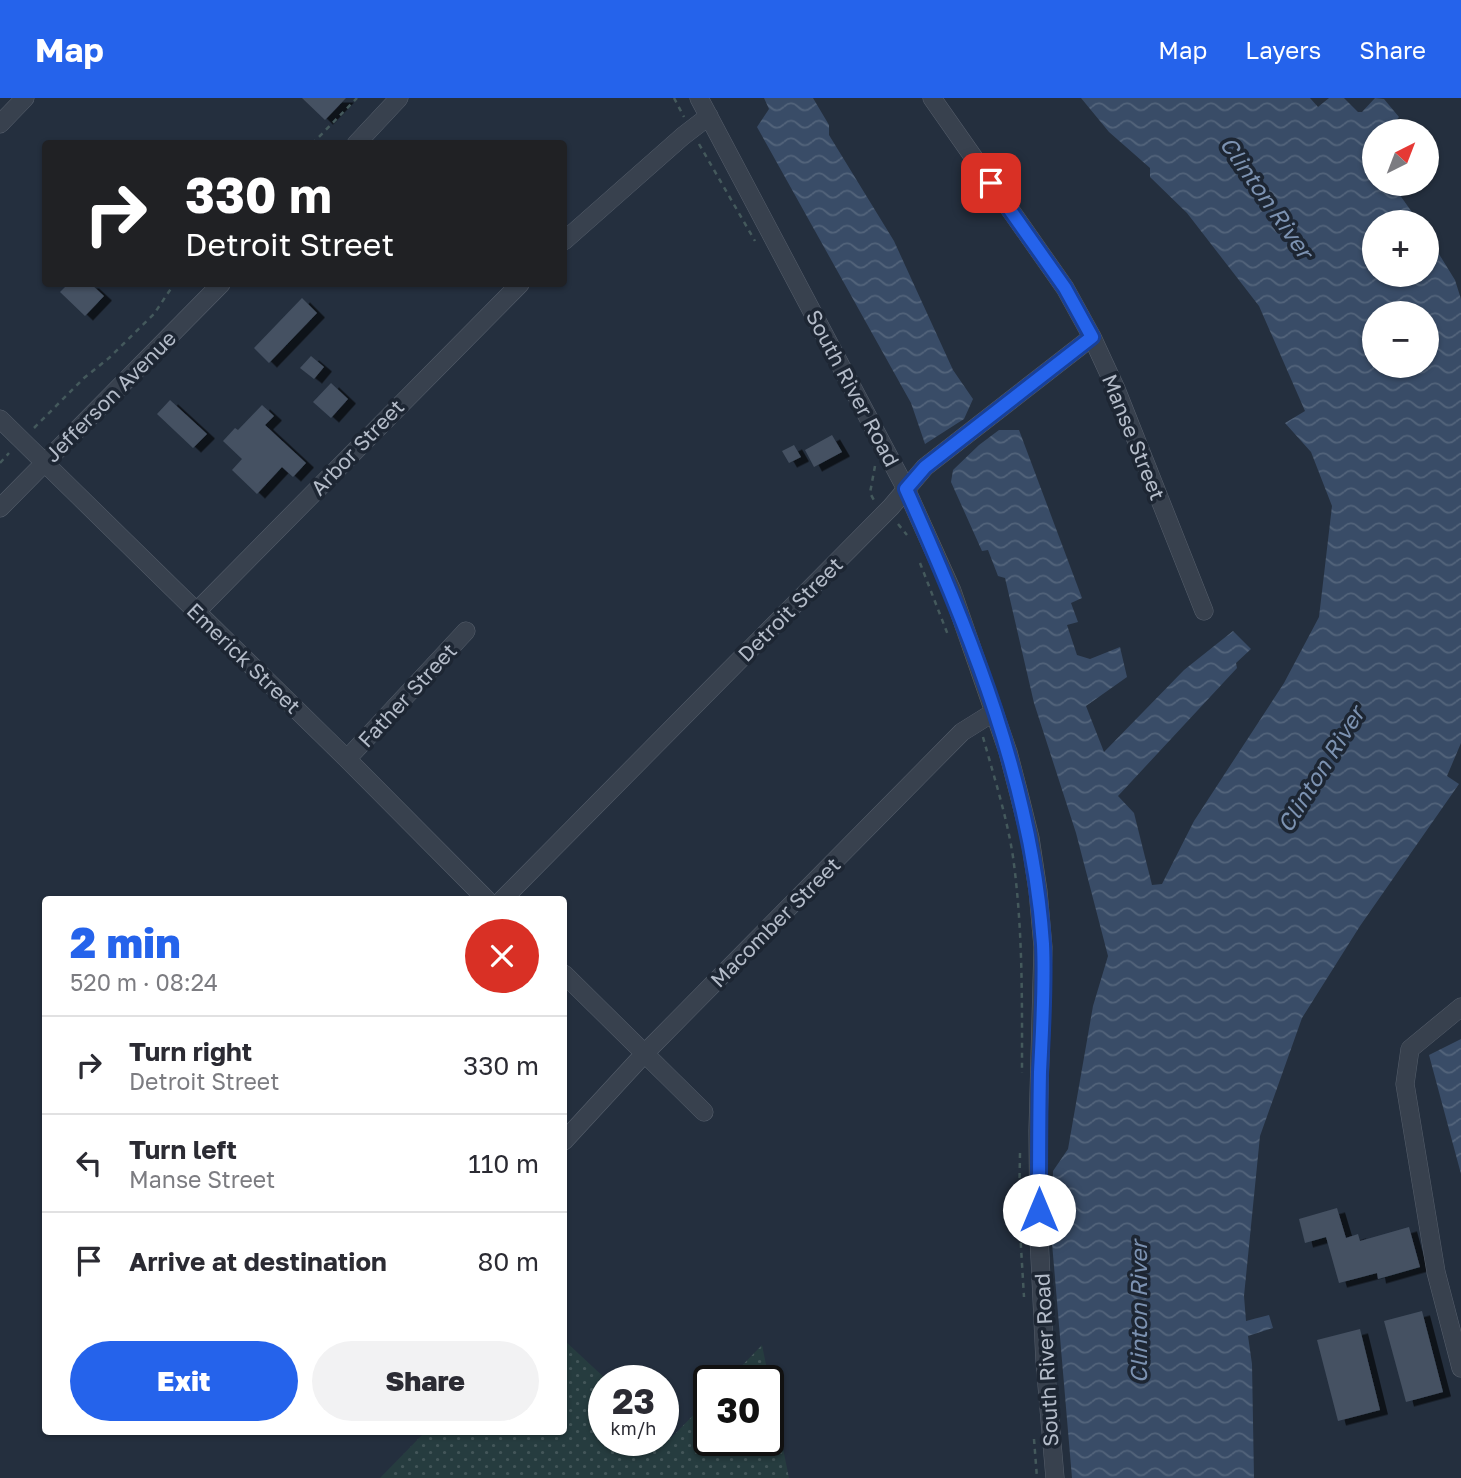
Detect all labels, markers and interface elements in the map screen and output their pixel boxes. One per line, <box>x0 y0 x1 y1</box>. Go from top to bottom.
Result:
text: Map <box>35 30 104 69</box>
text: Map <box>1158 35 1207 64</box>
text: Layers <box>1245 35 1321 64</box>
text: Share <box>1359 35 1426 64</box>
north arrow <box>1362 119 1438 196</box>
map controls <box>1362 119 1439 378</box>
water label: Clinton River <box>1215 131 1321 266</box>
pin <box>961 153 1021 213</box>
icon: arrive <box>972 164 1010 202</box>
text: 330 m <box>185 165 332 224</box>
icon: right <box>70 168 161 259</box>
button: + <box>1362 210 1439 287</box>
text: Detroit Street <box>185 225 394 263</box>
button: − <box>1362 301 1439 378</box>
street label: South River Road <box>801 305 905 471</box>
street label: Jefferson Avenue <box>39 325 181 467</box>
street label: Manse Street <box>1097 370 1171 504</box>
street label: Arbor Street <box>305 394 409 500</box>
street label: Detroit Street <box>732 551 848 667</box>
street label: Emerick Street <box>182 597 306 719</box>
street label: Father Street <box>352 638 462 752</box>
water label: Clinton River <box>1270 699 1371 837</box>
street label: Macomber Street <box>705 852 845 992</box>
text: 2 min <box>70 917 181 967</box>
button: close <box>465 919 539 993</box>
text: 520 m · 08:24 <box>70 968 218 996</box>
text: Turn right <box>129 1036 252 1067</box>
icon: right <box>70 1046 108 1084</box>
text: 330 m <box>463 1050 539 1081</box>
text: Detroit Street <box>129 1067 279 1095</box>
text: Turn left <box>129 1134 237 1165</box>
icon: left <box>70 1144 108 1182</box>
text: 110 m <box>468 1148 539 1179</box>
text: Manse Street <box>129 1165 275 1193</box>
position arrow <box>1002 1173 1076 1247</box>
water label: Clinton River <box>1124 1238 1152 1383</box>
icon: arrive <box>70 1242 108 1280</box>
text: Arrive at destination <box>129 1246 387 1277</box>
text: 80 m <box>478 1246 539 1277</box>
street label: South River Road <box>1028 1273 1064 1447</box>
button: Exit <box>70 1341 298 1421</box>
button: Share <box>312 1341 539 1421</box>
speed limit sign: 30 <box>693 1365 784 1456</box>
text: 23 <box>612 1380 655 1422</box>
text: km/h <box>611 1417 656 1439</box>

